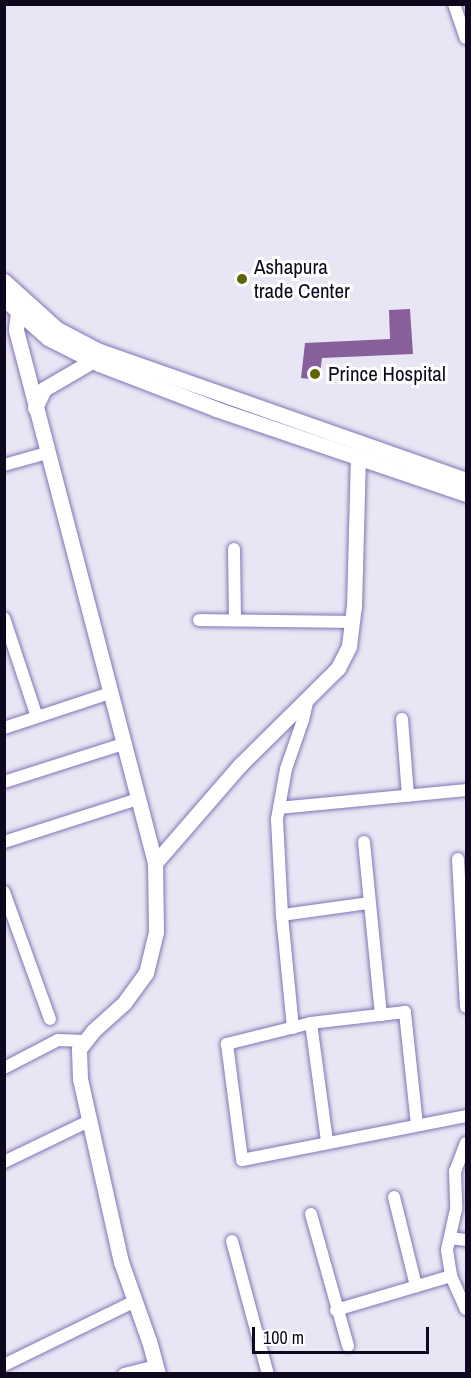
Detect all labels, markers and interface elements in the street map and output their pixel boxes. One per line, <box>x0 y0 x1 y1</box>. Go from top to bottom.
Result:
place label: Ashapura trade Center <box>254 254 350 304</box>
marker: Ashapura trade Center <box>235 272 249 286</box>
place label: Prince Hospital <box>328 361 446 387</box>
marker: Prince Hospital <box>306 365 324 383</box>
scale bar <box>255 1315 432 1353</box>
text: 100 m <box>263 1325 304 1350</box>

